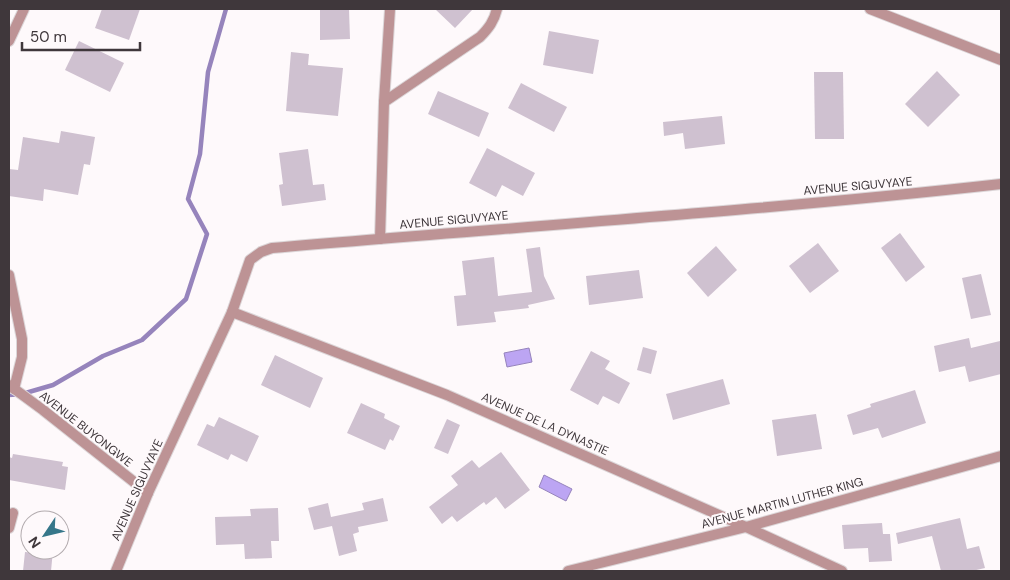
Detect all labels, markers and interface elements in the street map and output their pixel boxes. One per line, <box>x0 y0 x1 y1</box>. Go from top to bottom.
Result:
scale bar <box>22 20 140 52</box>
text: 50 m <box>30 27 67 47</box>
street label: AVENUE SIGUVYAYE <box>803 173 913 199</box>
street label: AVENUE SIGUVYAYE <box>399 207 509 233</box>
street label: AVENUE BUYONGWE <box>36 388 136 471</box>
street label: AVENUE DE LA DYNASTIE <box>479 389 611 459</box>
street label: AVENUE SIGUVYAYE <box>107 437 167 543</box>
street label: AVENUE MARTIN LUTHER KING <box>699 474 865 532</box>
north arrow <box>20 510 70 560</box>
text: N <box>24 533 45 552</box>

